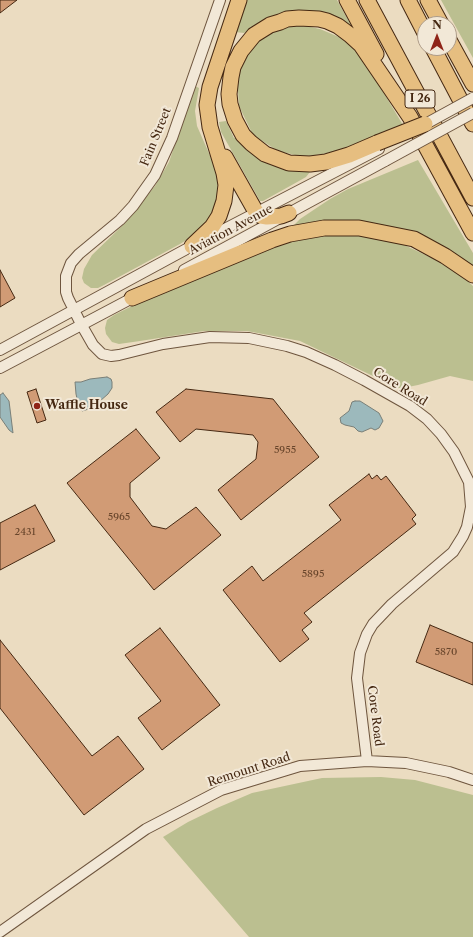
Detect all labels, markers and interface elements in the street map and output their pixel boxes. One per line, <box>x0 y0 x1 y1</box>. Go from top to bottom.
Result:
north arrow <box>417 16 457 56</box>
text: N <box>432 18 442 32</box>
road number: I 26 <box>405 90 435 108</box>
street label: Fain Street <box>138 106 174 168</box>
street label: Aviation Avenue <box>186 202 276 258</box>
street label: Core Road <box>370 365 430 409</box>
place label: Waffle House <box>45 399 128 413</box>
marker: Waffle House <box>32 401 42 411</box>
house number: 5955 <box>274 444 296 456</box>
house number: 5965 <box>108 511 130 523</box>
house number: 2431 <box>14 526 36 538</box>
house number: 5895 <box>302 568 324 580</box>
house number: 5870 <box>435 646 457 658</box>
street label: Core Road <box>364 685 386 747</box>
street label: Remount Road <box>206 750 292 790</box>

